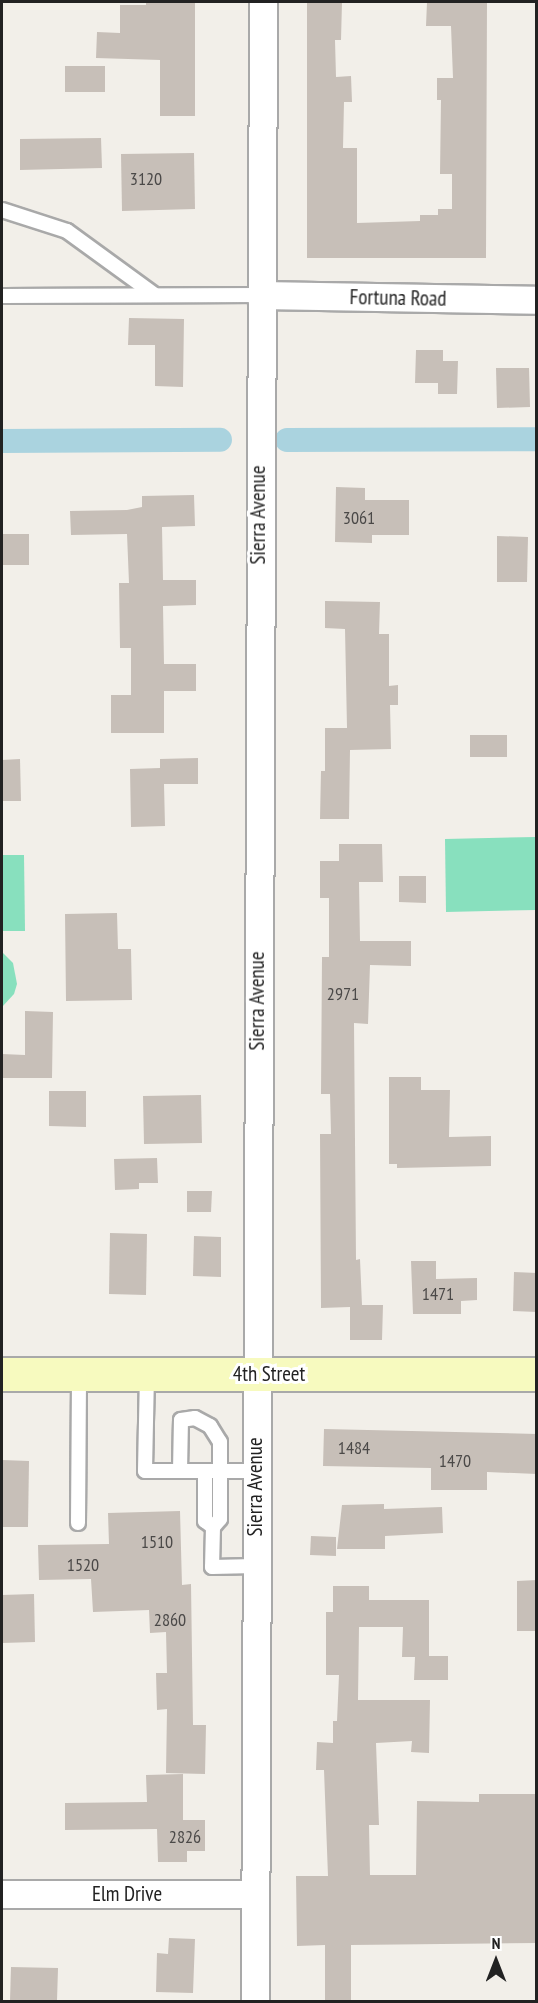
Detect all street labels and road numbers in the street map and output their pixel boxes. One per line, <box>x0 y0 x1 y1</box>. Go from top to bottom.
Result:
street label: Fortuna Road <box>349 285 447 311</box>
street label: Sierra Avenue <box>245 465 271 565</box>
street label: Sierra Avenue <box>244 951 270 1051</box>
street label: 4th Street <box>233 1361 305 1387</box>
street label: Sierra Avenue <box>242 1437 268 1537</box>
street label: Elm Drive <box>92 1881 162 1907</box>

